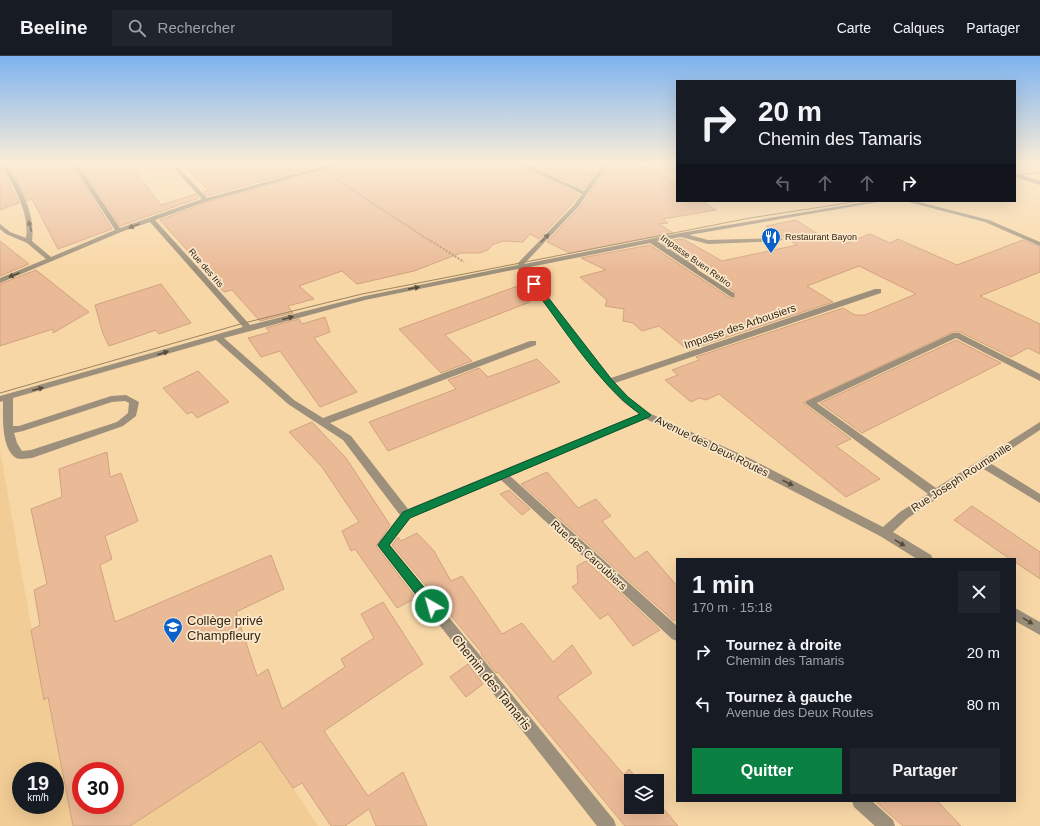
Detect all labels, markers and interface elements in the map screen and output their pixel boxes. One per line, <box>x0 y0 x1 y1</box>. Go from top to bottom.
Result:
search box <box>112 10 392 46</box>
text: Beeline <box>20 17 88 38</box>
icon: search <box>126 17 148 39</box>
text: Rechercher <box>158 19 235 36</box>
text: Carte <box>837 20 871 36</box>
text: Calques <box>893 20 944 36</box>
text: Partager <box>966 20 1020 36</box>
icon: right <box>692 96 744 148</box>
text: 20 m <box>758 96 822 127</box>
text: Chemin des Tamaris <box>758 129 922 149</box>
icon: left <box>772 172 794 194</box>
icon: ahead <box>814 172 836 194</box>
icon: ahead <box>856 172 878 194</box>
icon: right <box>898 172 920 194</box>
one-way arrow <box>26 220 32 232</box>
one-way arrow <box>128 223 140 229</box>
restaurant icon: Restaurant Bayon <box>760 226 782 254</box>
place label: Restaurant Bayon <box>785 232 857 242</box>
one-way arrow <box>540 233 550 243</box>
street label: Impasse Buen Retiro <box>659 233 733 289</box>
street label: Rue des Iris <box>186 247 226 290</box>
pin <box>517 267 551 301</box>
one-way arrow <box>8 273 20 279</box>
icon: arrive <box>523 273 545 295</box>
one-way arrow <box>408 285 420 291</box>
street label: Impasse des Arbousiers <box>683 301 798 351</box>
one-way arrow <box>281 314 294 320</box>
one-way arrow <box>157 350 169 356</box>
one-way arrow <box>31 385 44 391</box>
street label: Avenue des Deux Routes <box>653 413 771 479</box>
street label: Rue Joseph Roumanille <box>909 440 1013 514</box>
one-way arrow <box>782 480 794 487</box>
street label: Rue des Caroubiers <box>549 518 630 593</box>
one-way arrow <box>894 539 906 546</box>
text: 1 min <box>692 571 755 598</box>
button: close <box>958 571 1000 613</box>
position arrow <box>411 585 453 627</box>
text: 170 m · 15:18 <box>692 600 772 615</box>
place label: Collège privé Champfleury <box>187 613 263 643</box>
school or university icon: Collège privé Champfleury <box>162 616 184 644</box>
one-way arrow <box>1022 618 1033 625</box>
street label: Chemin des Tamaris <box>449 632 535 733</box>
text: Tournez à droite <box>726 636 842 653</box>
icon: right <box>692 641 714 663</box>
text: 20 m <box>967 644 1000 661</box>
text: Chemin des Tamaris <box>726 653 844 668</box>
text: Tournez à gauche <box>726 688 852 705</box>
icon: left <box>692 693 714 715</box>
text: 80 m <box>967 696 1000 713</box>
text: Avenue des Deux Routes <box>726 705 873 720</box>
button: Quitter <box>692 748 842 794</box>
button: Partager <box>850 748 1000 794</box>
speed limit sign: 30 <box>72 762 124 814</box>
text: 19 <box>27 772 49 794</box>
map controls <box>624 774 664 814</box>
button: layers <box>624 774 664 814</box>
text: km/h <box>27 792 49 803</box>

